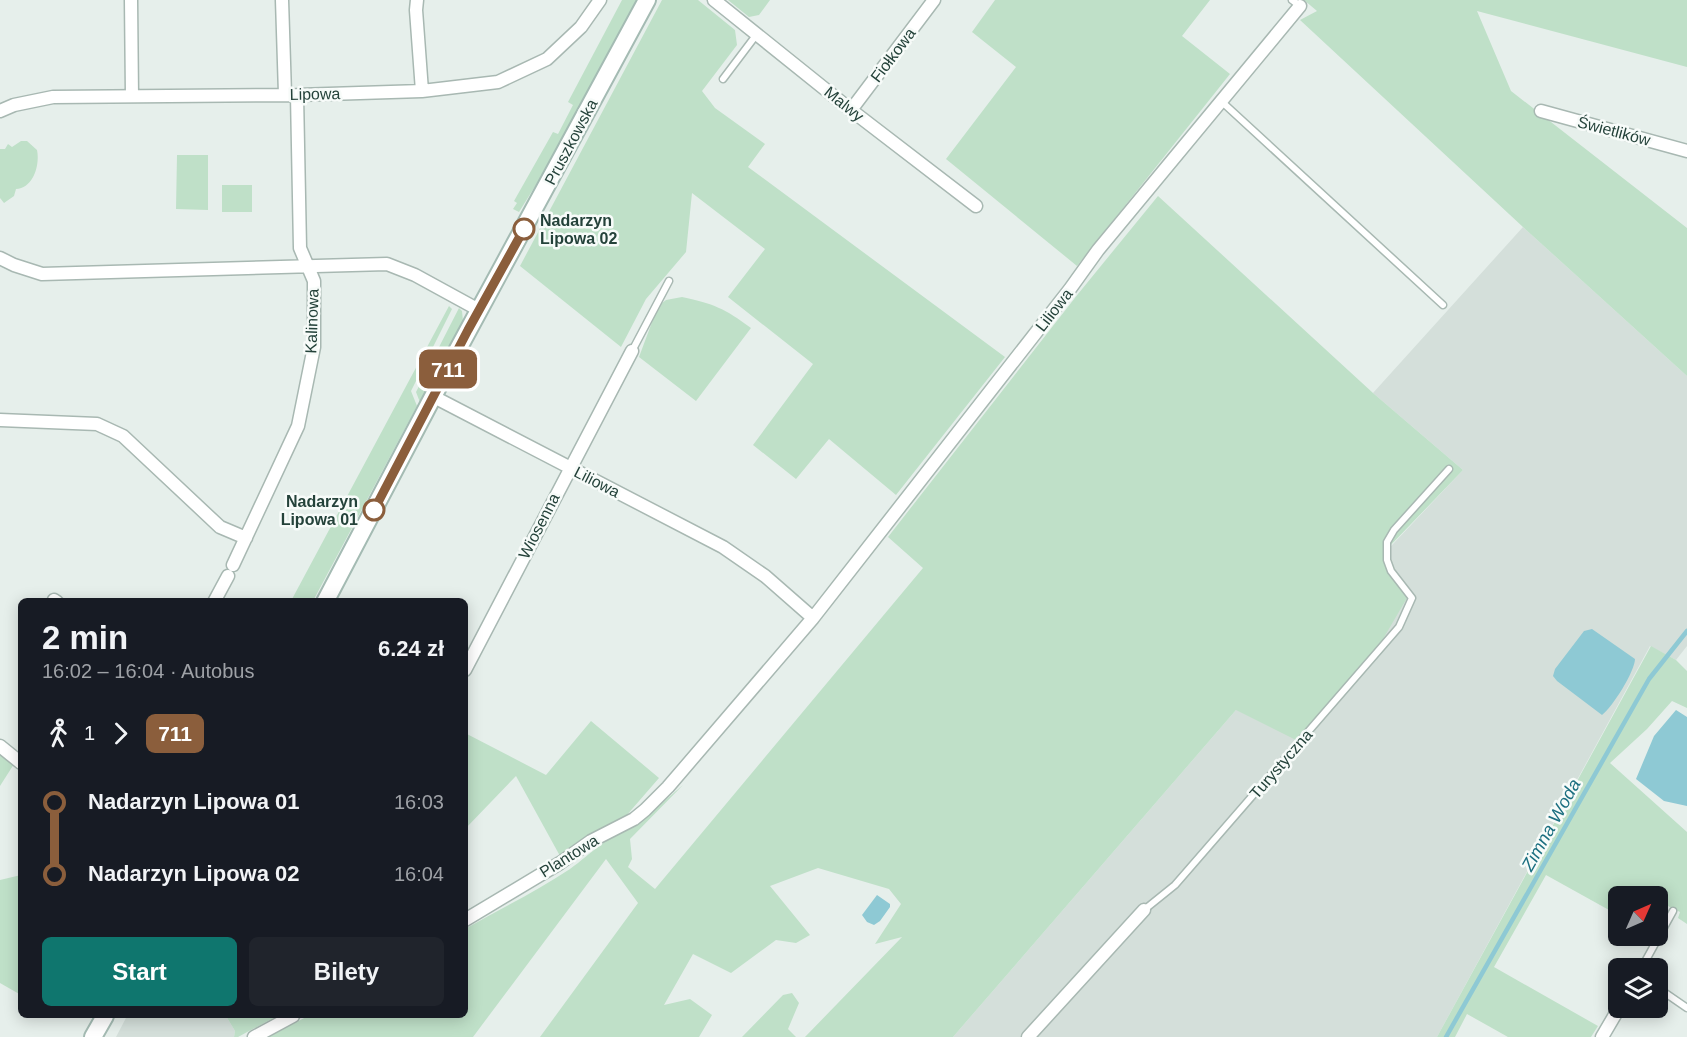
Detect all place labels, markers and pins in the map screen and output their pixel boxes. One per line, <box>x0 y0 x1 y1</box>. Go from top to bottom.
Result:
place label: Nadarzyn Lipowa 02 <box>540 212 617 247</box>
marker: Nadarzyn Lipowa 02 <box>513 218 535 240</box>
place label: Nadarzyn Lipowa 01 <box>281 493 358 528</box>
marker: Nadarzyn Lipowa 01 <box>363 499 385 521</box>

